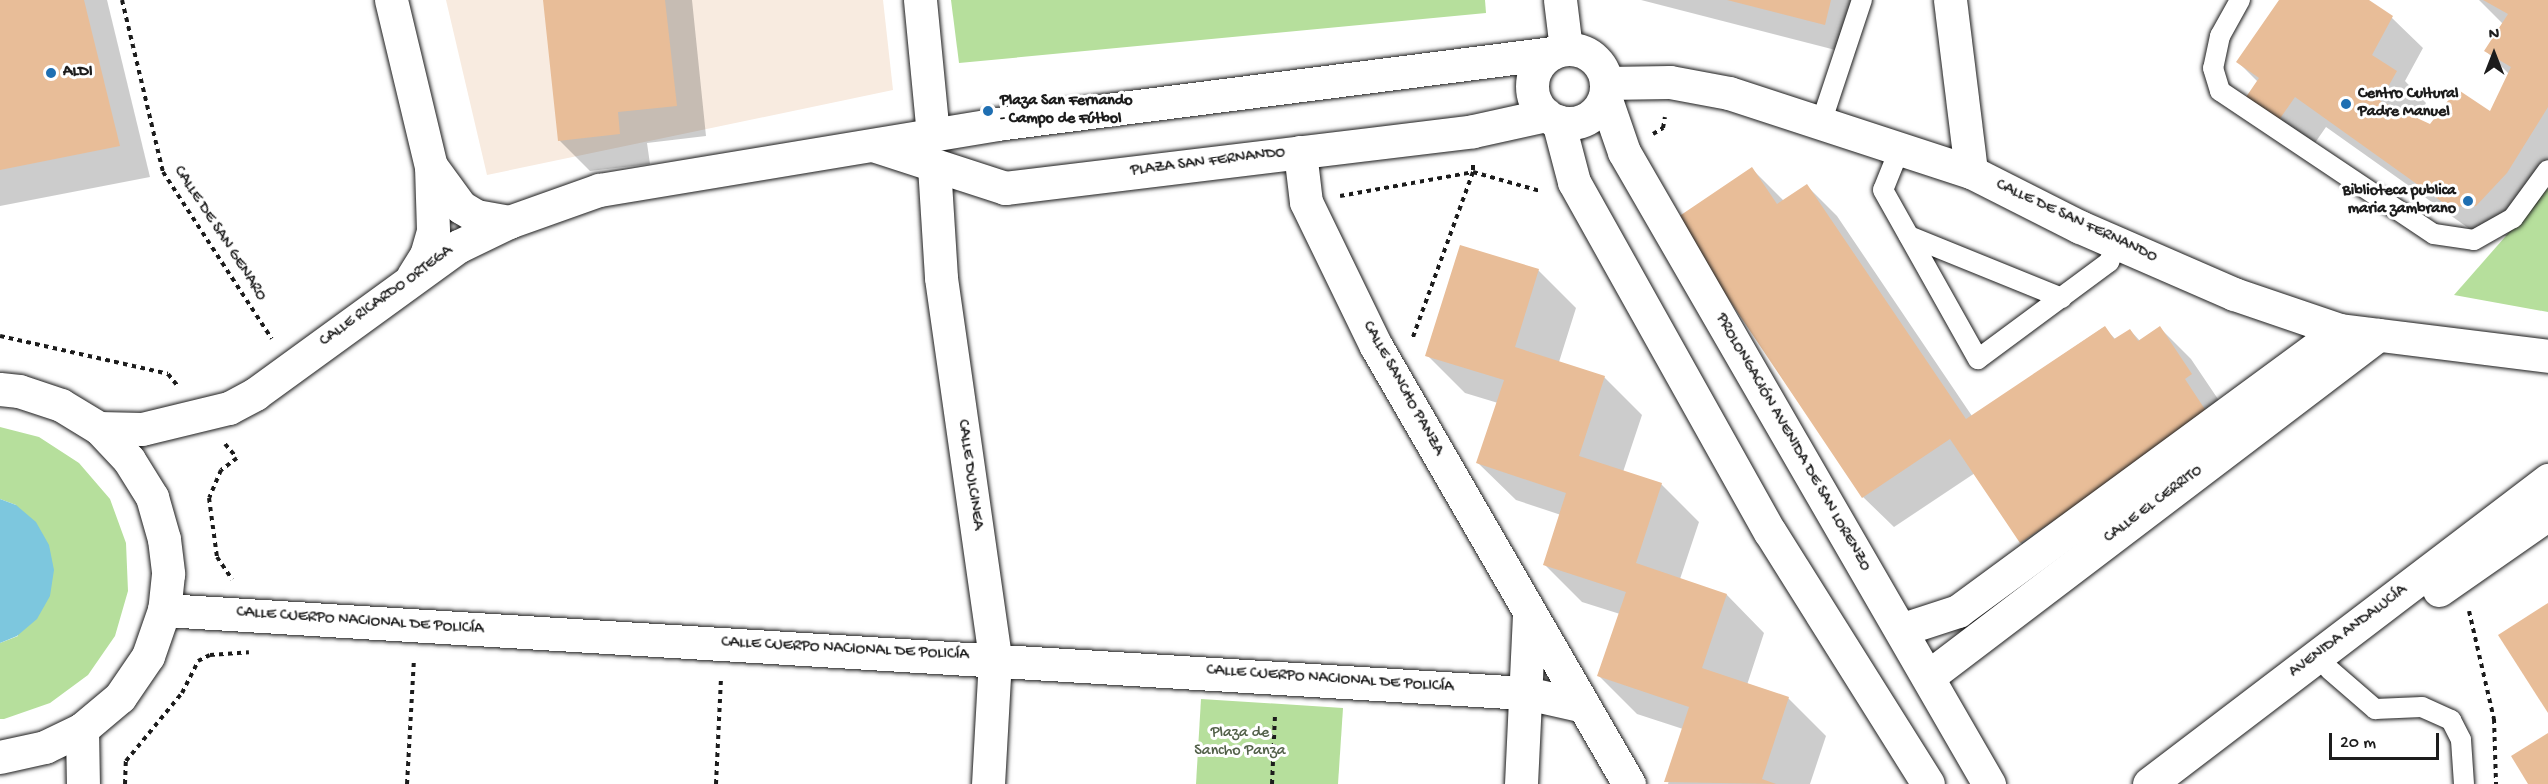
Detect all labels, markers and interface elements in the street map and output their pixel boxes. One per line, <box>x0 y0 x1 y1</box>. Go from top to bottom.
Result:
north arrow <box>2464 24 2524 84</box>
text: N <box>2489 26 2499 45</box>
place label: ALDI <box>63 63 93 83</box>
marker: ALDI <box>44 66 58 80</box>
place label: Centro Cultural Padre Manuel <box>2358 85 2459 123</box>
place label: Plaza San Fernando - Campo de Fútbol <box>1000 92 1133 130</box>
marker: Centro Cultural Padre Manuel <box>2339 97 2353 111</box>
marker: Plaza San Fernando - Campo de Fútbol <box>981 104 995 118</box>
street label: PLAZA SAN FERNANDO <box>1130 144 1286 182</box>
street label: CALLE DE SAN GENARO <box>168 163 270 305</box>
street label: CALLE DE SAN FERNANDO <box>1992 176 2160 268</box>
place label: Biblioteca publica maria zambrano <box>2343 182 2456 220</box>
marker: Biblioteca publica maria zambrano <box>2461 194 2475 208</box>
street label: CALLE RICARDO ORTEGA <box>317 242 457 352</box>
street label: PROLONGACIÓN AVENIDA DE SAN LORENZO <box>1710 311 1874 575</box>
street label: CALLE SANCHO PANZA <box>1357 318 1447 460</box>
street label: CALLE DULCINEA <box>952 418 986 532</box>
street label: CALLE EL CERRITO <box>2101 462 2207 548</box>
street label: AVENIDA ANDALUCÍA <box>2286 581 2412 683</box>
street label: CALLE CUERPO NACIONAL DE POLICÍA <box>236 604 484 640</box>
street label: CALLE CUERPO NACIONAL DE POLICÍA <box>721 634 969 666</box>
street label: CALLE CUERPO NACIONAL DE POLICÍA <box>1206 662 1454 698</box>
scale bar <box>2332 721 2442 759</box>
park label: Plaza de Sancho Panza <box>1194 724 1286 762</box>
text: 20 m <box>2340 733 2376 754</box>

